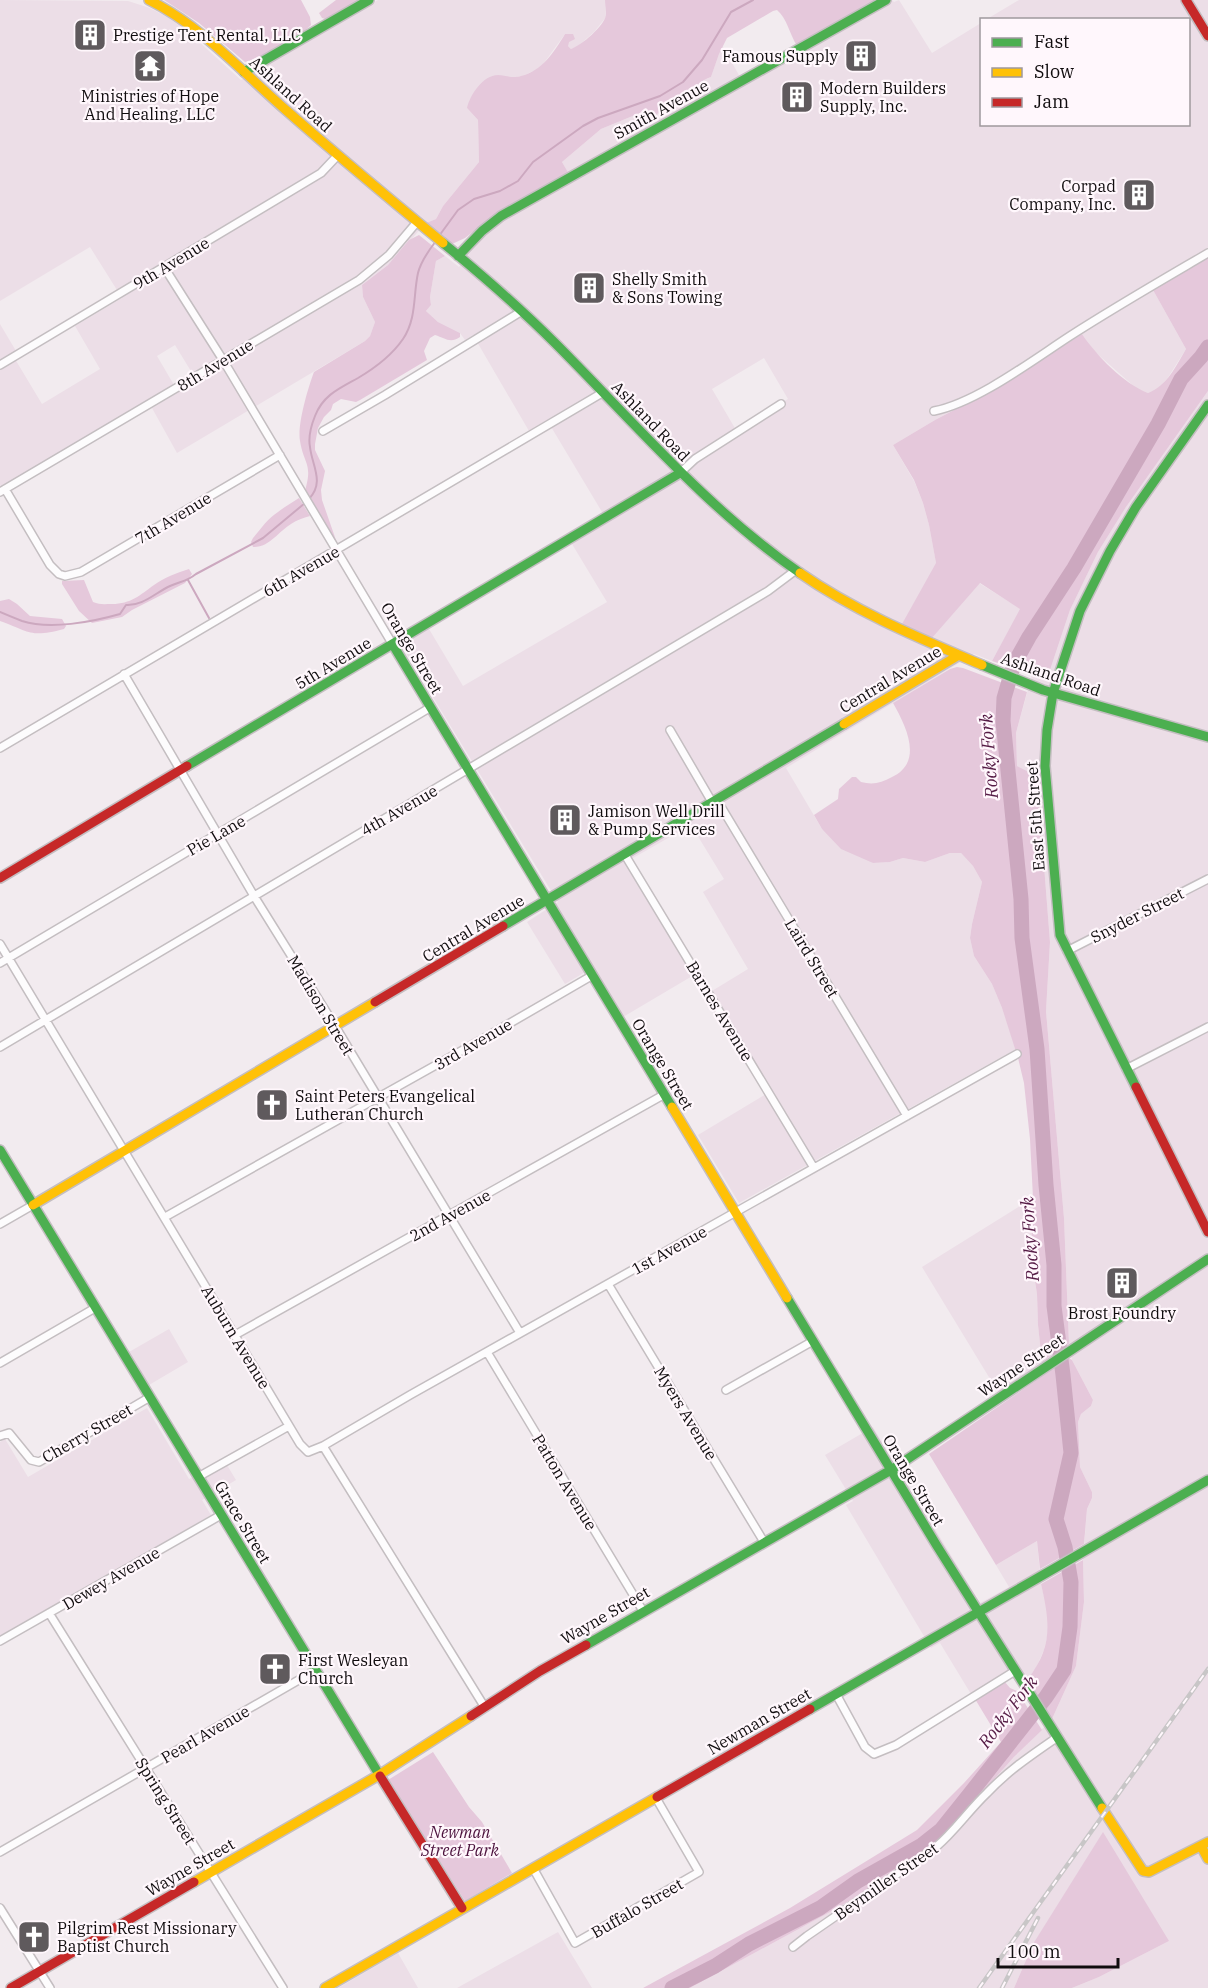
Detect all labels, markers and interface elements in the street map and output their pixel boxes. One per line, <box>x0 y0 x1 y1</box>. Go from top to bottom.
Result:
building icon: Prestige Tent Rental, LLC <box>72 17 108 53</box>
legend <box>980 18 1190 126</box>
place label: Prestige Tent Rental, LLC <box>113 25 301 45</box>
text: Fast <box>1034 30 1069 53</box>
building icon: Famous Supply <box>843 38 879 74</box>
place label: Famous Supply <box>722 46 838 66</box>
temple icon: Ministries of Hope And Healing, LLC <box>132 48 168 84</box>
street label: Ashland Road <box>246 52 337 136</box>
text: Slow <box>1034 60 1074 83</box>
street label: Smith Avenue <box>610 75 712 143</box>
place label: Modern Builders Supply, Inc. <box>820 78 946 116</box>
building icon: Modern Builders Supply, Inc. <box>779 79 815 115</box>
place label: Ministries of Hope And Healing, LLC <box>81 86 219 124</box>
text: Jam <box>1034 90 1069 113</box>
place label: Corpad Company, Inc. <box>1009 176 1116 214</box>
building icon: Corpad Company, Inc. <box>1121 177 1157 213</box>
street label: 9th Avenue <box>129 232 213 294</box>
place label: Shelly Smith & Sons Towing <box>612 269 723 307</box>
building icon: Shelly Smith & Sons Towing <box>571 270 607 306</box>
street label: 8th Avenue <box>173 334 257 396</box>
street label: Ashland Road <box>608 377 695 466</box>
street label: 7th Avenue <box>131 487 215 549</box>
street label: 6th Avenue <box>259 541 343 601</box>
street label: Orange Street <box>377 599 447 698</box>
street label: 5th Avenue <box>291 632 375 694</box>
street label: Central Avenue <box>835 641 945 717</box>
street label: Ashland Road <box>999 648 1104 700</box>
water label: Rocky Fork <box>974 712 1003 800</box>
street label: East 5th Street <box>1021 760 1049 872</box>
street label: 4th Avenue <box>357 780 441 840</box>
place label: Jamison Well Drill & Pump Services <box>588 801 725 839</box>
building icon: Jamison Well Drill & Pump Services <box>547 802 583 838</box>
street label: Pie Lane <box>183 810 249 860</box>
street label: Snyder Street <box>1087 883 1187 947</box>
street label: Central Avenue <box>418 890 528 966</box>
street label: Laird Street <box>781 915 844 1001</box>
street label: Madison Street <box>283 951 359 1059</box>
street label: Barnes Avenue <box>682 957 758 1065</box>
street label: 3rd Avenue <box>431 1014 515 1074</box>
street label: Orange Street <box>628 1015 698 1114</box>
place label: Saint Peters Evangelical Lutheran Church <box>295 1086 475 1124</box>
church icon: Saint Peters Evangelical Lutheran Church <box>254 1087 290 1123</box>
street label: 2nd Avenue <box>406 1185 494 1245</box>
water label: Rocky Fork <box>1015 1195 1044 1283</box>
street label: 1st Avenue <box>628 1221 710 1279</box>
building icon: Brost Foundry <box>1104 1265 1140 1301</box>
street label: Auburn Avenue <box>197 1282 275 1392</box>
place label: Brost Foundry <box>1068 1303 1177 1323</box>
street label: Wayne Street <box>974 1329 1068 1401</box>
street label: Myers Avenue <box>650 1363 722 1463</box>
street label: Cherry Street <box>38 1399 136 1467</box>
street label: Patton Avenue <box>528 1430 602 1534</box>
street label: Orange Street <box>879 1431 949 1530</box>
street label: Grace Street <box>211 1477 276 1567</box>
street label: Dewey Avenue <box>59 1542 163 1614</box>
street label: Wayne Street <box>557 1581 653 1648</box>
place label: First Wesleyan Church <box>298 1650 409 1688</box>
church icon: First Wesleyan Church <box>257 1651 293 1687</box>
water label: Rocky Fork <box>972 1670 1043 1753</box>
street label: Newman Street <box>704 1683 815 1759</box>
street label: Pearl Avenue <box>157 1701 253 1767</box>
street label: Spring Street <box>131 1754 201 1849</box>
park label: Newman Street Park <box>420 1822 499 1860</box>
street label: Wayne Street <box>142 1833 238 1900</box>
street label: Beymiller Street <box>830 1838 942 1924</box>
street label: Buffalo Street <box>588 1874 687 1942</box>
place label: Pilgrim Rest Missionary Baptist Church <box>57 1918 237 1956</box>
church icon: Pilgrim Rest Missionary Baptist Church <box>16 1919 52 1955</box>
scale bar <box>998 1931 1118 1969</box>
text: 100 m <box>1007 1940 1061 1963</box>

